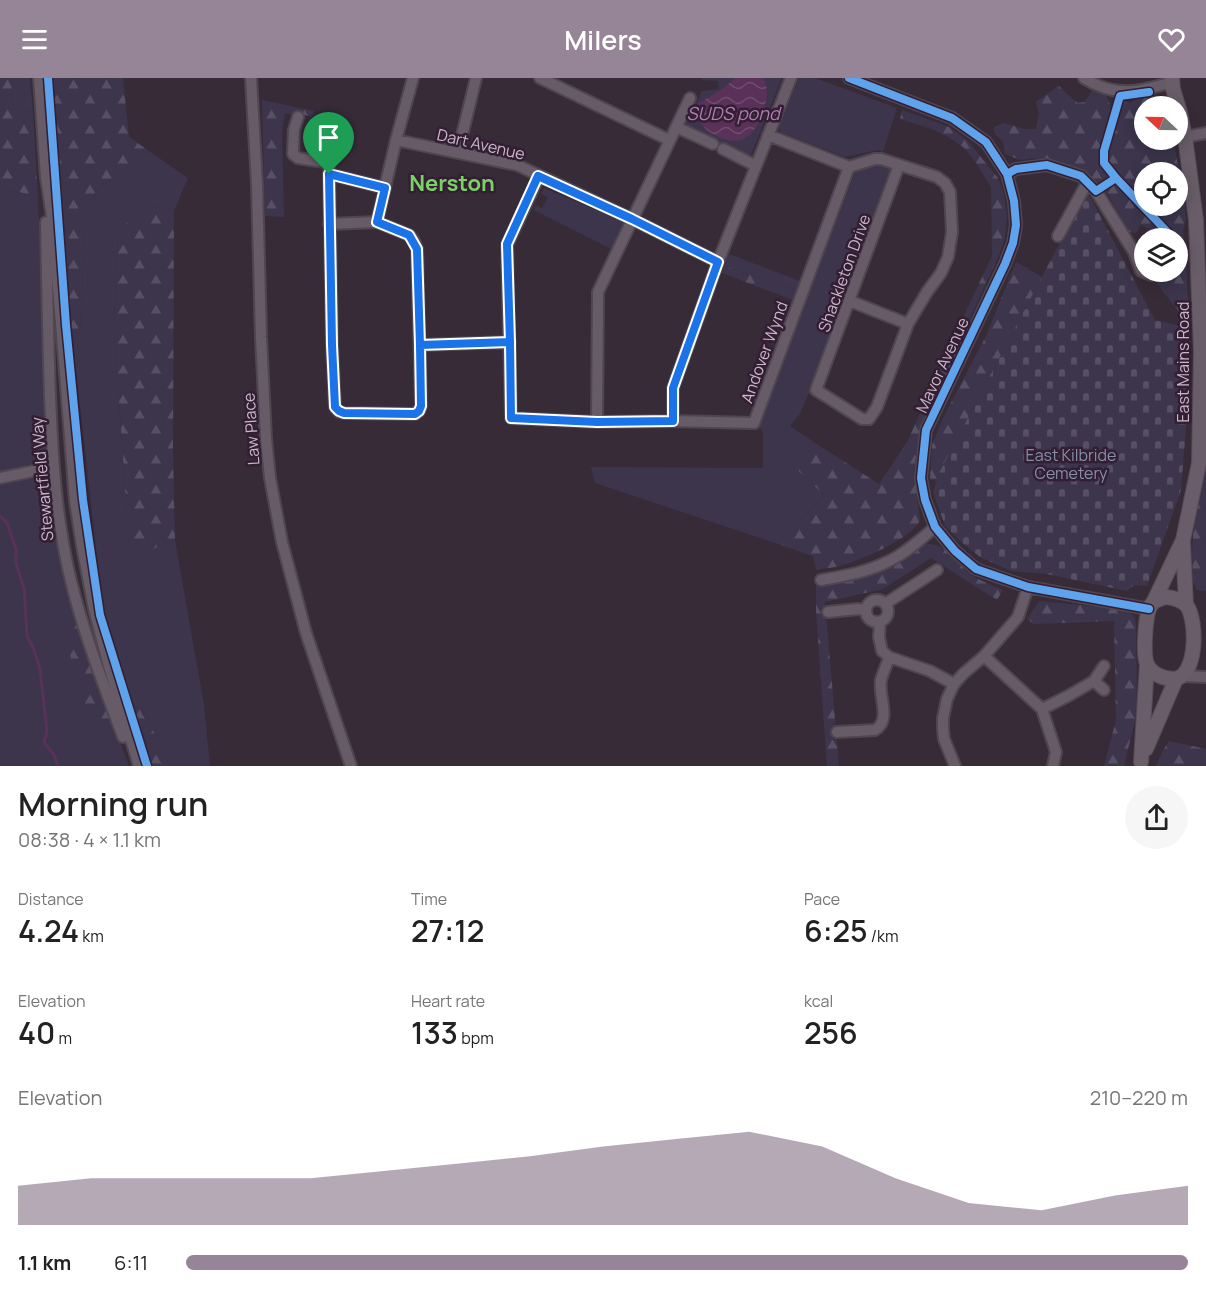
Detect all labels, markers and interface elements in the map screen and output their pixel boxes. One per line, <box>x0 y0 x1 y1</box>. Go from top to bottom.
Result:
text: Milers <box>564 21 642 58</box>
icon: menu <box>18 23 51 56</box>
icon: heart <box>1155 23 1188 56</box>
north arrow <box>1134 96 1188 150</box>
map controls <box>1134 96 1188 282</box>
water label: SUDS pond <box>686 101 782 125</box>
pin <box>303 112 354 174</box>
icon: arrive <box>312 121 345 154</box>
street label: Dart Avenue <box>435 123 527 165</box>
button: locate <box>1134 162 1188 216</box>
district label: Nerston <box>409 168 495 198</box>
street label: Shackleton Drive <box>812 211 876 335</box>
button: layers <box>1134 228 1188 282</box>
street label: Andover Wynd <box>735 298 793 406</box>
street label: East Mains Road <box>1172 301 1194 423</box>
street label: Mavor Avenue <box>910 314 974 416</box>
street label: Law Place <box>237 392 265 466</box>
street label: Stewartfield Way <box>26 416 58 542</box>
park label: East Kilbride Cemetery <box>1026 444 1116 484</box>
text: Morning run <box>18 781 208 826</box>
button: share <box>1125 786 1188 849</box>
text: 08:38 · 4 × 1.1 km <box>18 826 161 853</box>
text: Distance <box>18 888 84 910</box>
text: Time <box>411 888 447 910</box>
text: Pace <box>804 888 840 910</box>
text: 4.24 <box>18 910 79 951</box>
text: 27:12 <box>411 910 484 951</box>
text: 6:25 <box>804 910 868 951</box>
text: km <box>79 925 104 947</box>
text: /km <box>868 925 899 947</box>
text: Elevation <box>18 990 86 1012</box>
text: Heart rate <box>411 990 485 1012</box>
text: kcal <box>804 990 833 1012</box>
text: 40 <box>18 1012 55 1053</box>
text: 133 <box>411 1012 458 1053</box>
text: 256 <box>804 1012 858 1053</box>
text: m <box>55 1027 72 1049</box>
text: bpm <box>458 1027 494 1049</box>
text: Elevation <box>18 1084 102 1111</box>
text: 210–220 m <box>1090 1084 1188 1111</box>
text: 1.1 km <box>18 1249 71 1276</box>
text: 6:11 <box>114 1249 148 1276</box>

